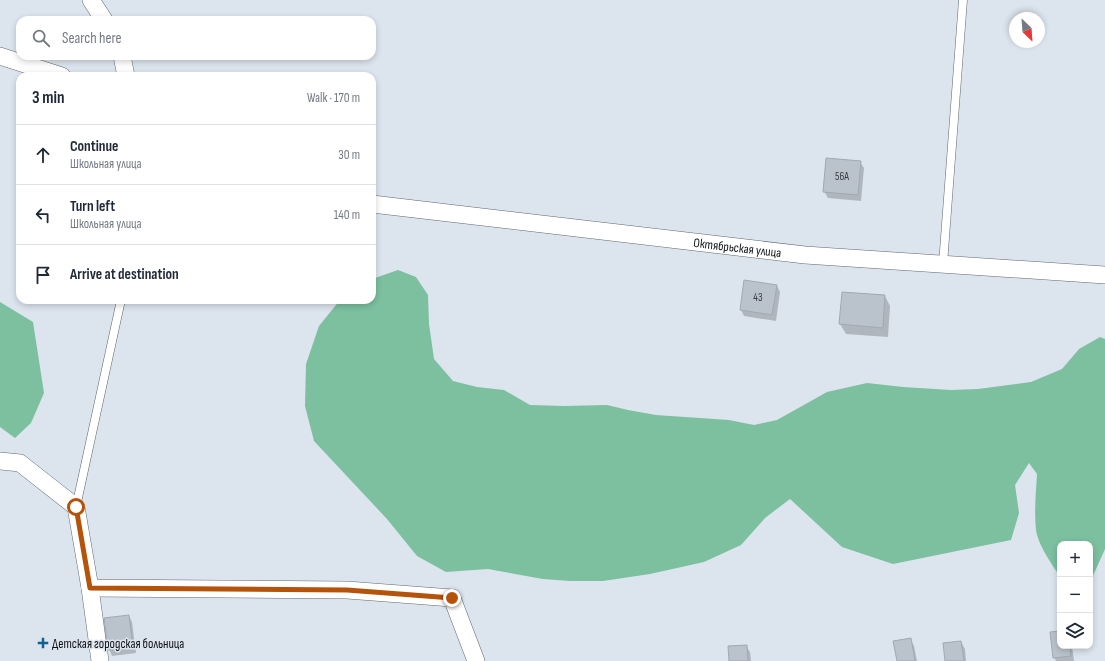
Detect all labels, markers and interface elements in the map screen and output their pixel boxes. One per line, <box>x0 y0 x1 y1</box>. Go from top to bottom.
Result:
north arrow <box>1009 12 1045 48</box>
search box <box>16 16 376 60</box>
icon: search <box>30 27 52 49</box>
text: Search here <box>62 29 122 48</box>
text: 3 min <box>32 88 65 108</box>
text: Walk · 170 m <box>307 90 360 106</box>
text: Continue <box>70 137 119 156</box>
icon: ahead <box>32 144 54 166</box>
text: 30 m <box>338 147 360 163</box>
text: Школьная улица <box>70 156 142 172</box>
house number: 56А <box>835 170 849 183</box>
text: Turn left <box>70 197 115 216</box>
icon: left <box>32 204 54 226</box>
text: 140 m <box>334 207 360 223</box>
text: Школьная улица <box>70 216 142 232</box>
street label: Октябрьская улица <box>693 235 782 261</box>
icon: arrive <box>32 264 54 286</box>
text: Arrive at destination <box>70 265 179 284</box>
house number: 43 <box>753 291 763 304</box>
route start <box>67 498 85 516</box>
map controls <box>1057 541 1093 649</box>
button: + <box>1057 541 1093 577</box>
button: − <box>1057 577 1093 613</box>
route end <box>443 589 461 607</box>
button: layers <box>1057 613 1093 649</box>
place label: Детская городская больница <box>52 636 184 652</box>
marker: Детская городская больница <box>37 637 49 649</box>

